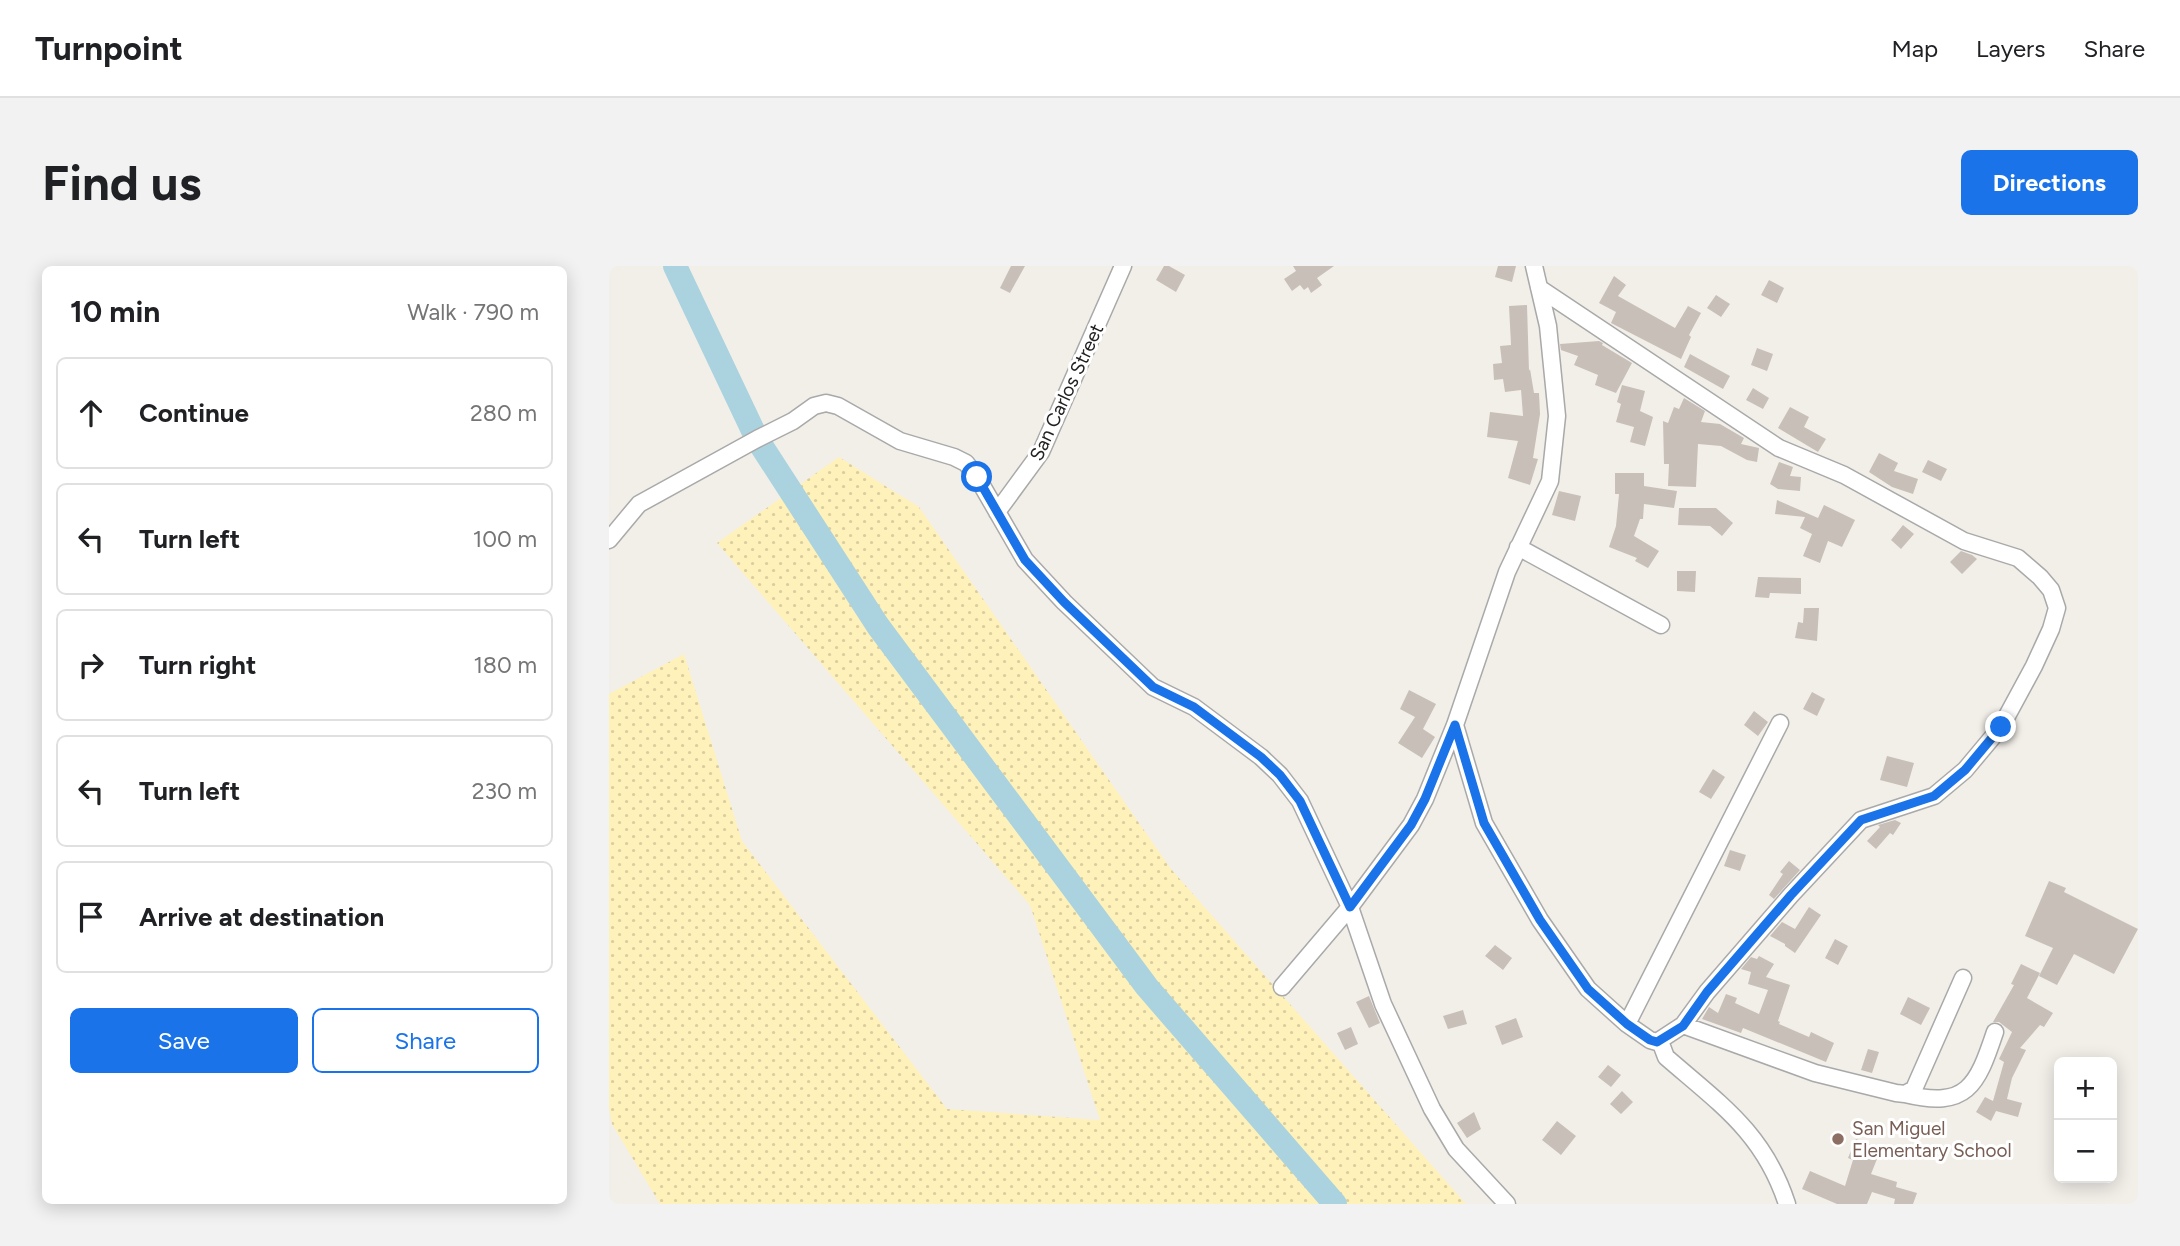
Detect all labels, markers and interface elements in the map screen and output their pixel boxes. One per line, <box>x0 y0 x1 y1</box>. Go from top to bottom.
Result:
text: Turnpoint <box>35 29 183 68</box>
text: Map <box>1891 34 1938 63</box>
text: Layers <box>1976 34 2045 63</box>
text: Share <box>2083 34 2145 63</box>
button: Directions <box>1961 150 2138 215</box>
text: Find us <box>42 153 201 212</box>
text: 10 min <box>70 293 160 330</box>
text: Walk · 790 m <box>407 298 539 326</box>
street label: San Carlos Street <box>1025 320 1108 464</box>
icon: ahead <box>72 394 110 432</box>
text: Continue <box>139 397 249 429</box>
text: 280 m <box>470 399 537 427</box>
route start <box>961 461 992 492</box>
icon: left <box>72 520 110 558</box>
text: Turn left <box>139 523 240 555</box>
text: 100 m <box>473 525 537 553</box>
icon: right <box>72 646 110 684</box>
text: Turn right <box>139 649 256 681</box>
text: 180 m <box>473 651 537 679</box>
route end <box>1985 711 2016 742</box>
icon: left <box>72 772 110 810</box>
text: Turn left <box>139 775 240 807</box>
text: 230 m <box>472 777 537 805</box>
icon: arrive <box>72 898 110 936</box>
text: Arrive at destination <box>139 901 384 933</box>
button: Save <box>70 1008 298 1073</box>
button: Share <box>312 1008 539 1073</box>
map controls <box>2054 1057 2117 1183</box>
button: + <box>2054 1057 2117 1120</box>
place label: San Miguel Elementary School <box>1852 1117 2012 1162</box>
button: − <box>2054 1120 2117 1183</box>
marker: San Miguel Elementary School <box>1830 1131 1846 1147</box>

